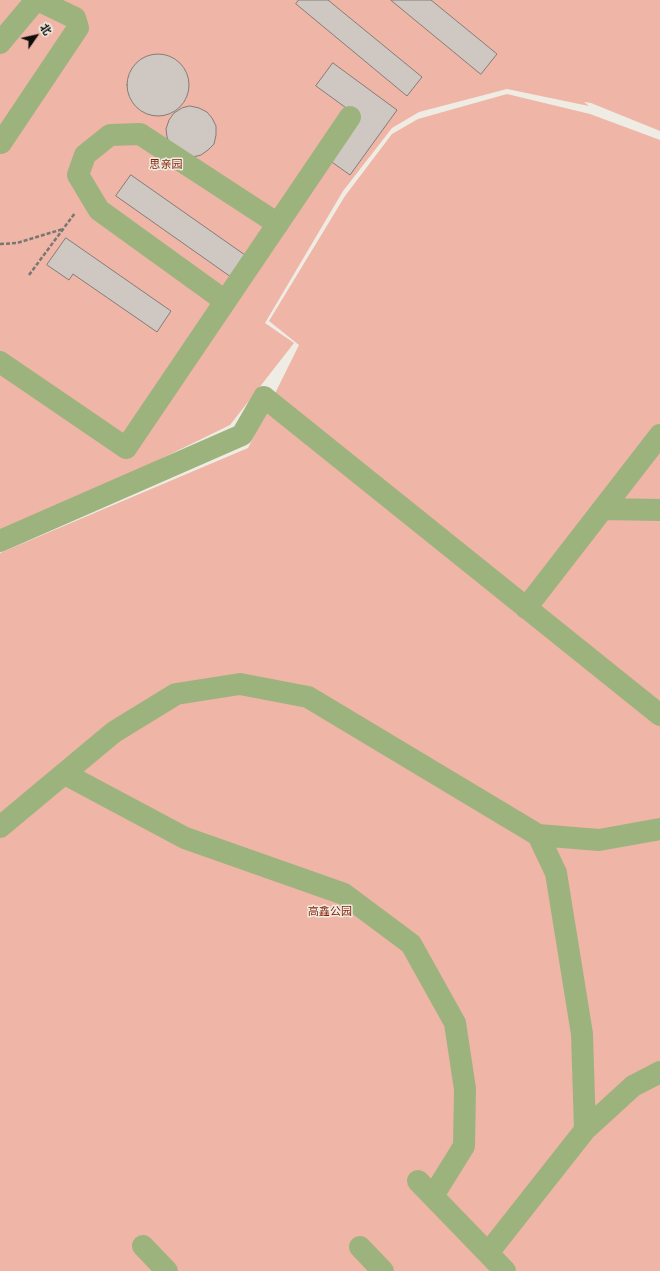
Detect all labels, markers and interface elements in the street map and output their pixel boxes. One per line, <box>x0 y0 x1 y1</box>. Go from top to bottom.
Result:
north arrow <box>16 16 56 56</box>
text: 北 <box>37 21 55 38</box>
park label: 思亲园 <box>150 158 182 172</box>
park label: 高鑫公园 <box>308 905 352 919</box>

